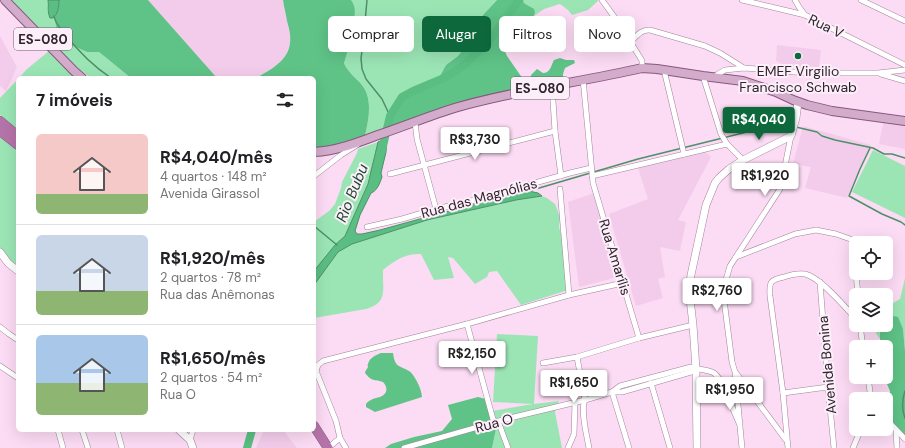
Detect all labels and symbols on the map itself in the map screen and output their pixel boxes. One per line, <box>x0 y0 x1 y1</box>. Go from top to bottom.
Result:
street label: Rua V <box>805 10 847 42</box>
road number: ES-080 <box>14 28 72 50</box>
marker: EMEF Virgilio Francisco Schwab <box>793 51 803 61</box>
place label: EMEF Virgilio Francisco Schwab <box>739 62 857 96</box>
road number: ES-080 <box>511 77 569 99</box>
pin: R$4,040 <box>722 107 796 141</box>
pin: R$3,730 <box>438 127 512 161</box>
water label: Rio Bubu <box>331 160 373 225</box>
pin: R$1,920 <box>728 163 802 197</box>
street label: Rua das Magnólias <box>419 174 539 222</box>
street label: Rua Amarílis <box>595 217 635 297</box>
pin: R$2,760 <box>680 278 754 312</box>
street label: Avenida Bonina <box>814 315 840 415</box>
pin: R$2,150 <box>435 341 509 375</box>
pin: R$1,650 <box>537 370 611 404</box>
pin: R$1,950 <box>693 377 767 411</box>
street label: Rua O <box>473 409 515 437</box>

